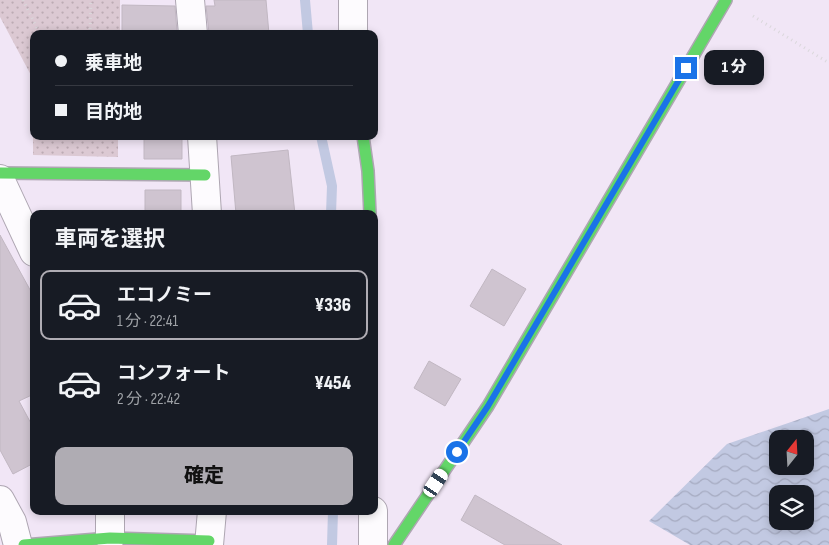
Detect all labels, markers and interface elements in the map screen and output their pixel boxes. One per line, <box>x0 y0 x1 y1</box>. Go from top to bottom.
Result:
callout: 1 分 <box>704 50 764 86</box>
text: 乗車地 <box>85 52 142 75</box>
route end <box>675 57 697 79</box>
text: 1 分 <box>721 58 747 77</box>
text: 目的地 <box>85 101 142 124</box>
text: 車両を選択 <box>55 226 165 253</box>
icon: car <box>57 283 102 328</box>
text: エコノミー <box>117 284 212 307</box>
text: ¥336 <box>314 294 351 317</box>
text: 1 分 · 22:41 <box>117 312 178 331</box>
icon: car <box>57 361 102 406</box>
text: コンフォート <box>117 362 230 385</box>
text: ¥454 <box>314 372 351 395</box>
text: 2 分 · 22:42 <box>117 390 180 409</box>
north arrow <box>769 430 814 475</box>
map controls <box>769 430 814 530</box>
route start <box>446 441 468 463</box>
button: 確定 <box>55 447 353 505</box>
car <box>421 466 450 500</box>
button: layers <box>769 485 814 530</box>

